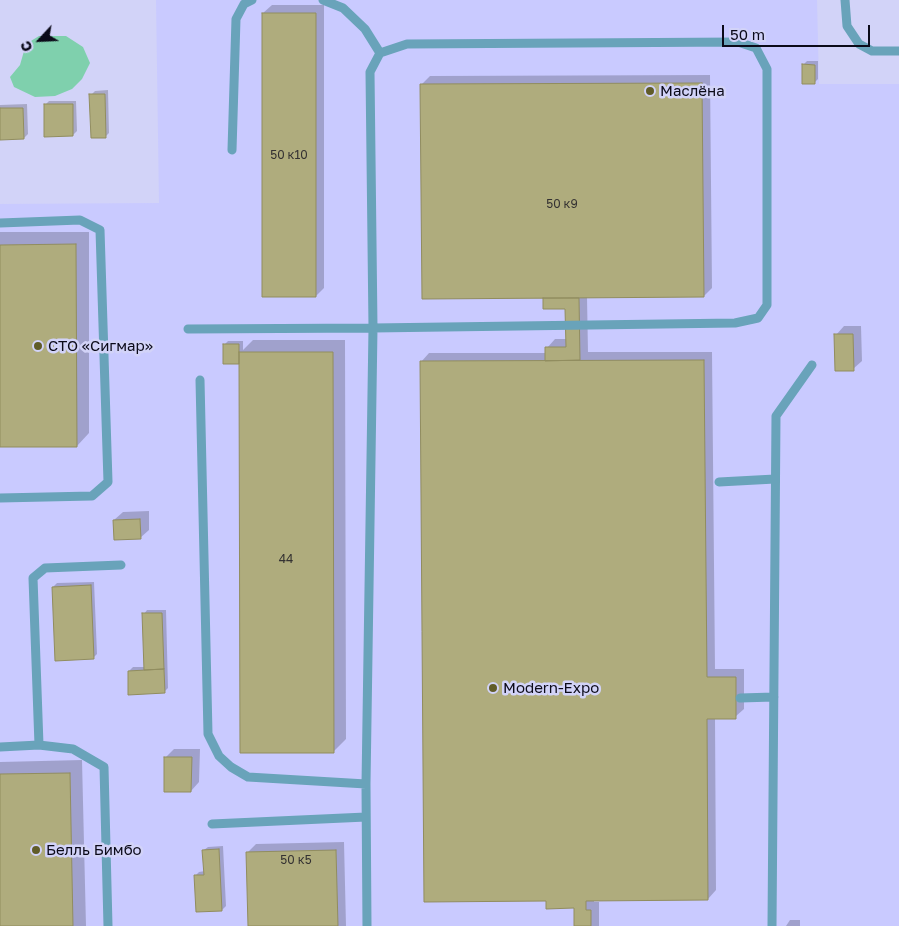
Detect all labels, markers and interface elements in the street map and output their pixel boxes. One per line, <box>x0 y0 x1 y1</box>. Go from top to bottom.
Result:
north arrow <box>15 15 65 65</box>
scale bar <box>724 15 872 47</box>
text: 50 m <box>730 25 765 43</box>
text: С <box>16 38 36 55</box>
place label: Маслёна <box>660 82 725 100</box>
marker: Маслёна <box>644 85 656 97</box>
house number: 50 к10 <box>270 148 308 162</box>
house number: 50 к9 <box>546 197 578 211</box>
place label: СТО «Сигмар» <box>48 337 153 355</box>
marker: СТО «Сигмар» <box>32 340 44 352</box>
house number: 44 <box>279 552 293 566</box>
place label: Modern-Expo <box>503 679 599 697</box>
marker: Modern-Expo <box>487 682 499 694</box>
place label: Белль Бимбо <box>46 841 142 859</box>
marker: Белль Бимбо <box>30 844 42 856</box>
house number: 50 к5 <box>280 853 312 867</box>

